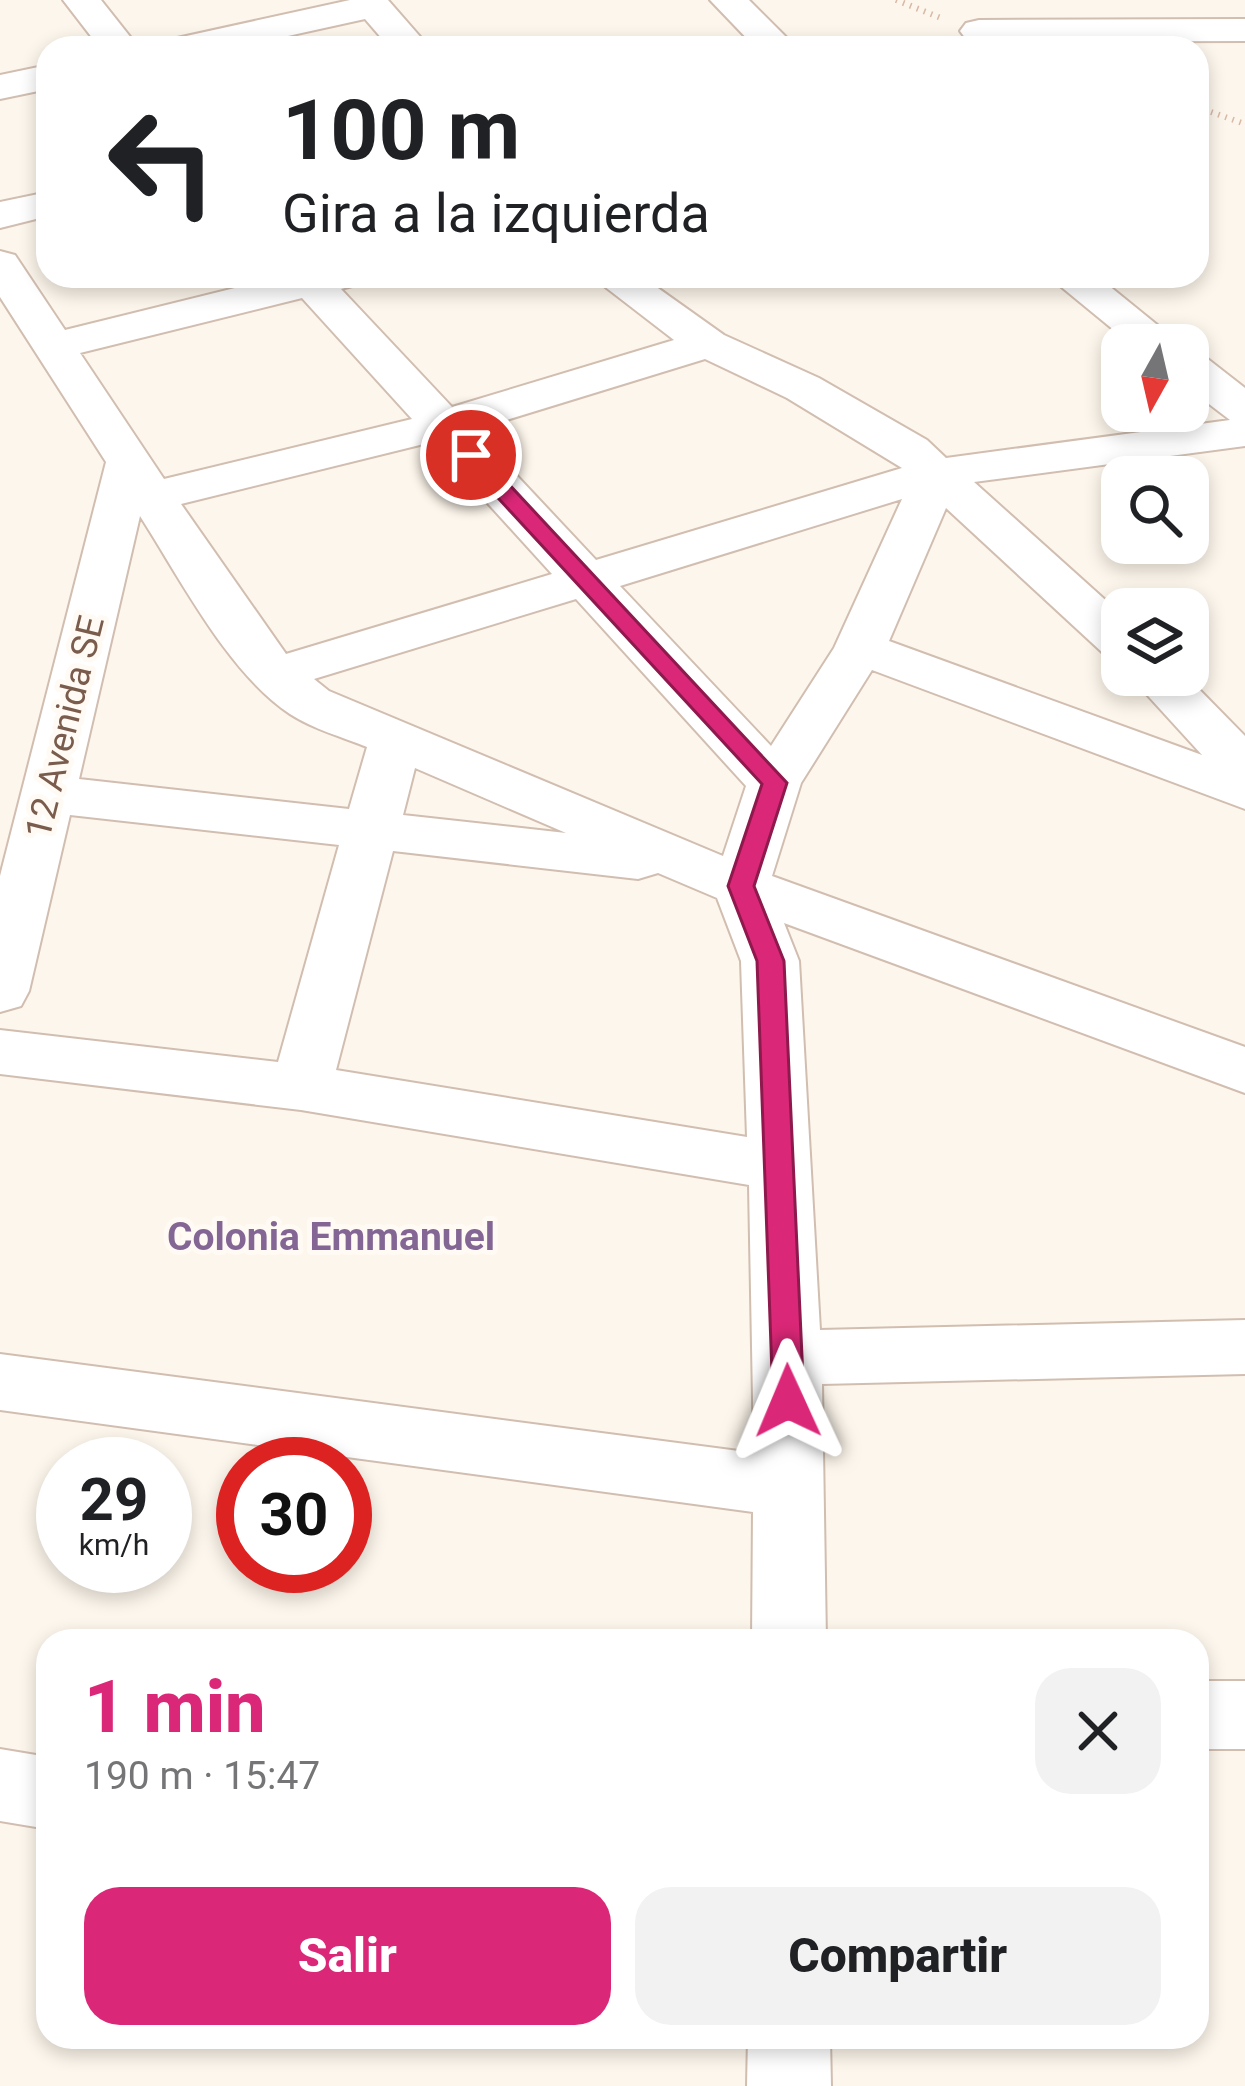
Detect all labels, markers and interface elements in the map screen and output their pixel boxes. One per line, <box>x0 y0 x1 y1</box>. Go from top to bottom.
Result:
text: 100 m <box>282 81 520 180</box>
icon: left <box>84 84 240 240</box>
text: Gira a la izquierda <box>282 182 710 245</box>
north arrow <box>1101 324 1209 432</box>
map controls <box>1101 324 1209 696</box>
pin <box>420 404 522 506</box>
icon: arrive <box>438 422 504 488</box>
button: search <box>1101 456 1209 564</box>
button: layers <box>1101 588 1209 696</box>
street label: 12 Avenida SE <box>17 612 113 843</box>
district label: Colonia Emmanuel <box>167 1214 495 1260</box>
position arrow <box>725 1338 851 1464</box>
speed limit sign: 30 <box>216 1437 372 1593</box>
text: 29 <box>80 1464 148 1535</box>
text: km/h <box>79 1527 149 1562</box>
text: 1 min <box>84 1665 266 1750</box>
button: close <box>1035 1668 1161 1794</box>
text: 190 m · 15:47 <box>84 1753 320 1799</box>
button: Salir <box>84 1887 611 2025</box>
button: Compartir <box>635 1887 1161 2025</box>

